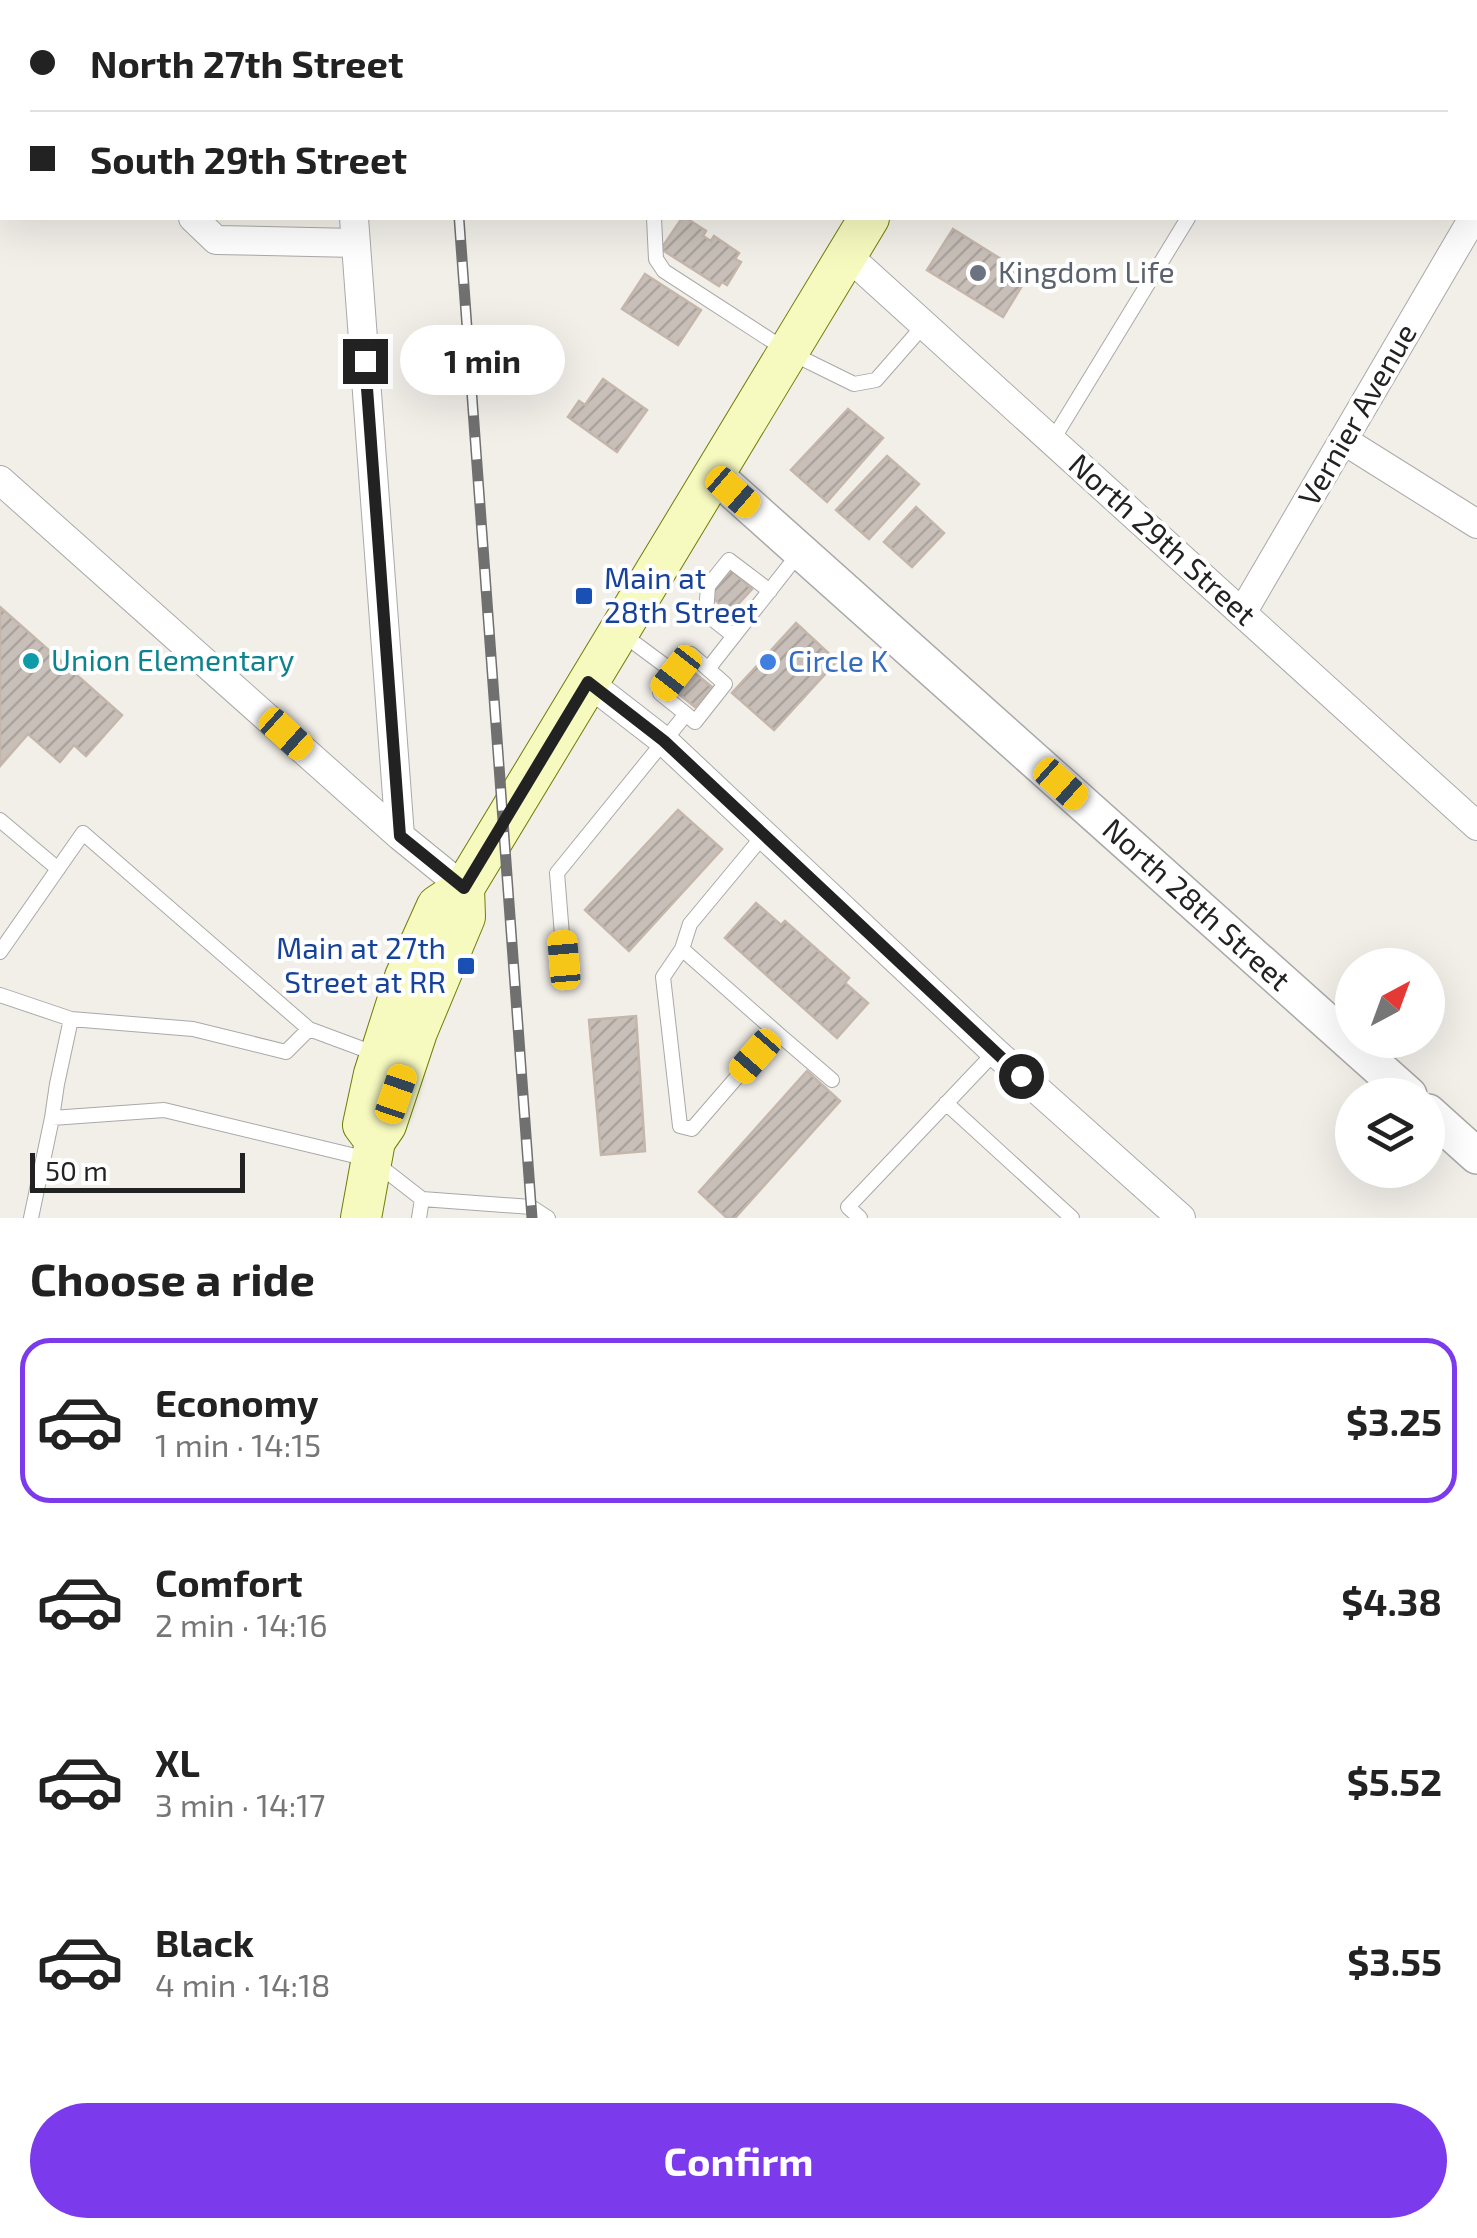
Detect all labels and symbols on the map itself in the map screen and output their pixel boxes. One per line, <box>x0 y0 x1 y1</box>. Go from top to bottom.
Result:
place label: Kingdom Life <box>998 253 1175 289</box>
marker: Kingdom Life <box>967 262 989 284</box>
street label: Vernier Avenue <box>1290 317 1423 511</box>
callout: 1 min <box>400 326 565 396</box>
route end <box>343 339 388 384</box>
street label: North 29th Street <box>1063 445 1264 632</box>
car <box>701 461 765 523</box>
place label: Main at 28th Street <box>604 559 758 629</box>
marker: Main at 28th Street <box>573 585 595 607</box>
car <box>646 640 706 706</box>
place label: Union Elementary <box>51 641 295 677</box>
place label: Circle K <box>788 642 889 678</box>
marker: Union Elementary <box>20 650 42 672</box>
marker: Circle K <box>757 651 779 673</box>
car <box>254 703 318 765</box>
car <box>1029 753 1093 815</box>
street label: North 28th Street <box>1096 810 1298 997</box>
place label: Main at 27th Street at RR <box>276 929 446 999</box>
car <box>546 929 582 991</box>
north arrow <box>1335 948 1445 1058</box>
marker: Main at 27th Street at RR <box>455 955 477 977</box>
car <box>724 1024 786 1088</box>
route start <box>999 1054 1044 1099</box>
car <box>372 1061 420 1127</box>
scale bar <box>30 1148 245 1192</box>

